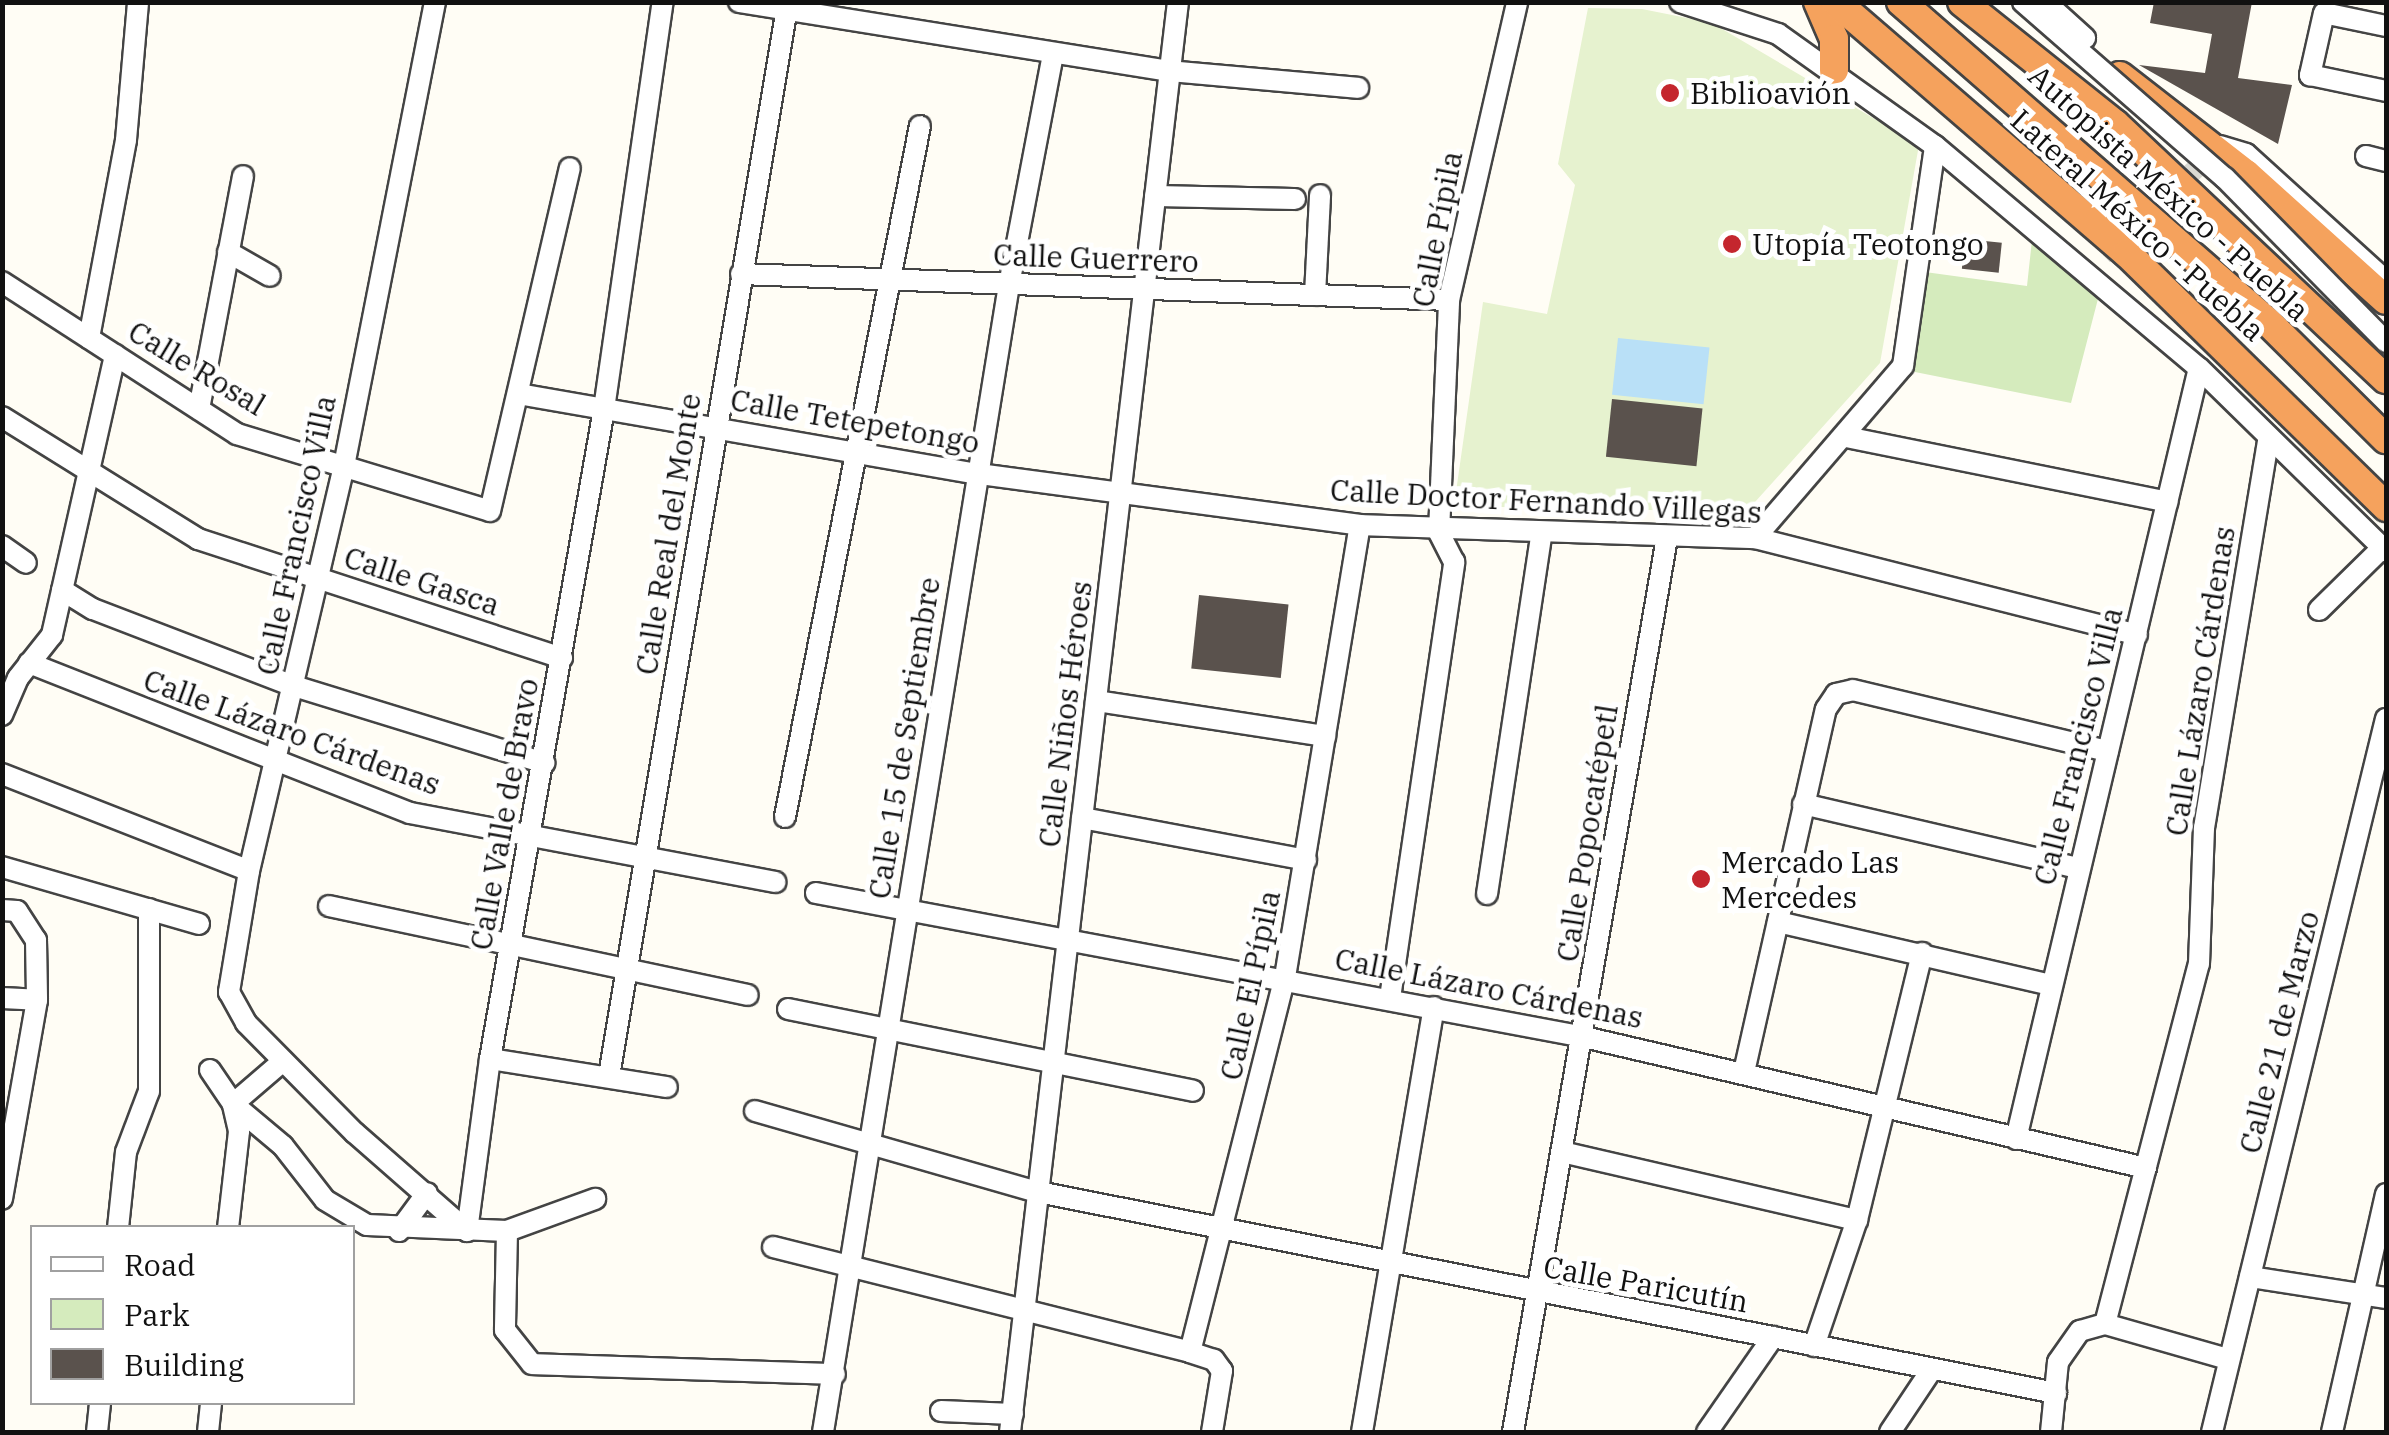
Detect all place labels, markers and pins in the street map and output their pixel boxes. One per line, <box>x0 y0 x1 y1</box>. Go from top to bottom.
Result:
place label: Biblioavión <box>1690 75 1851 111</box>
marker: Biblioavión <box>1659 82 1681 104</box>
place label: Utopía Teotongo <box>1752 226 1984 262</box>
marker: Utopía Teotongo <box>1721 233 1743 255</box>
place label: Mercado Las Mercedes <box>1721 844 1899 914</box>
marker: Mercado Las Mercedes <box>1690 868 1712 890</box>

